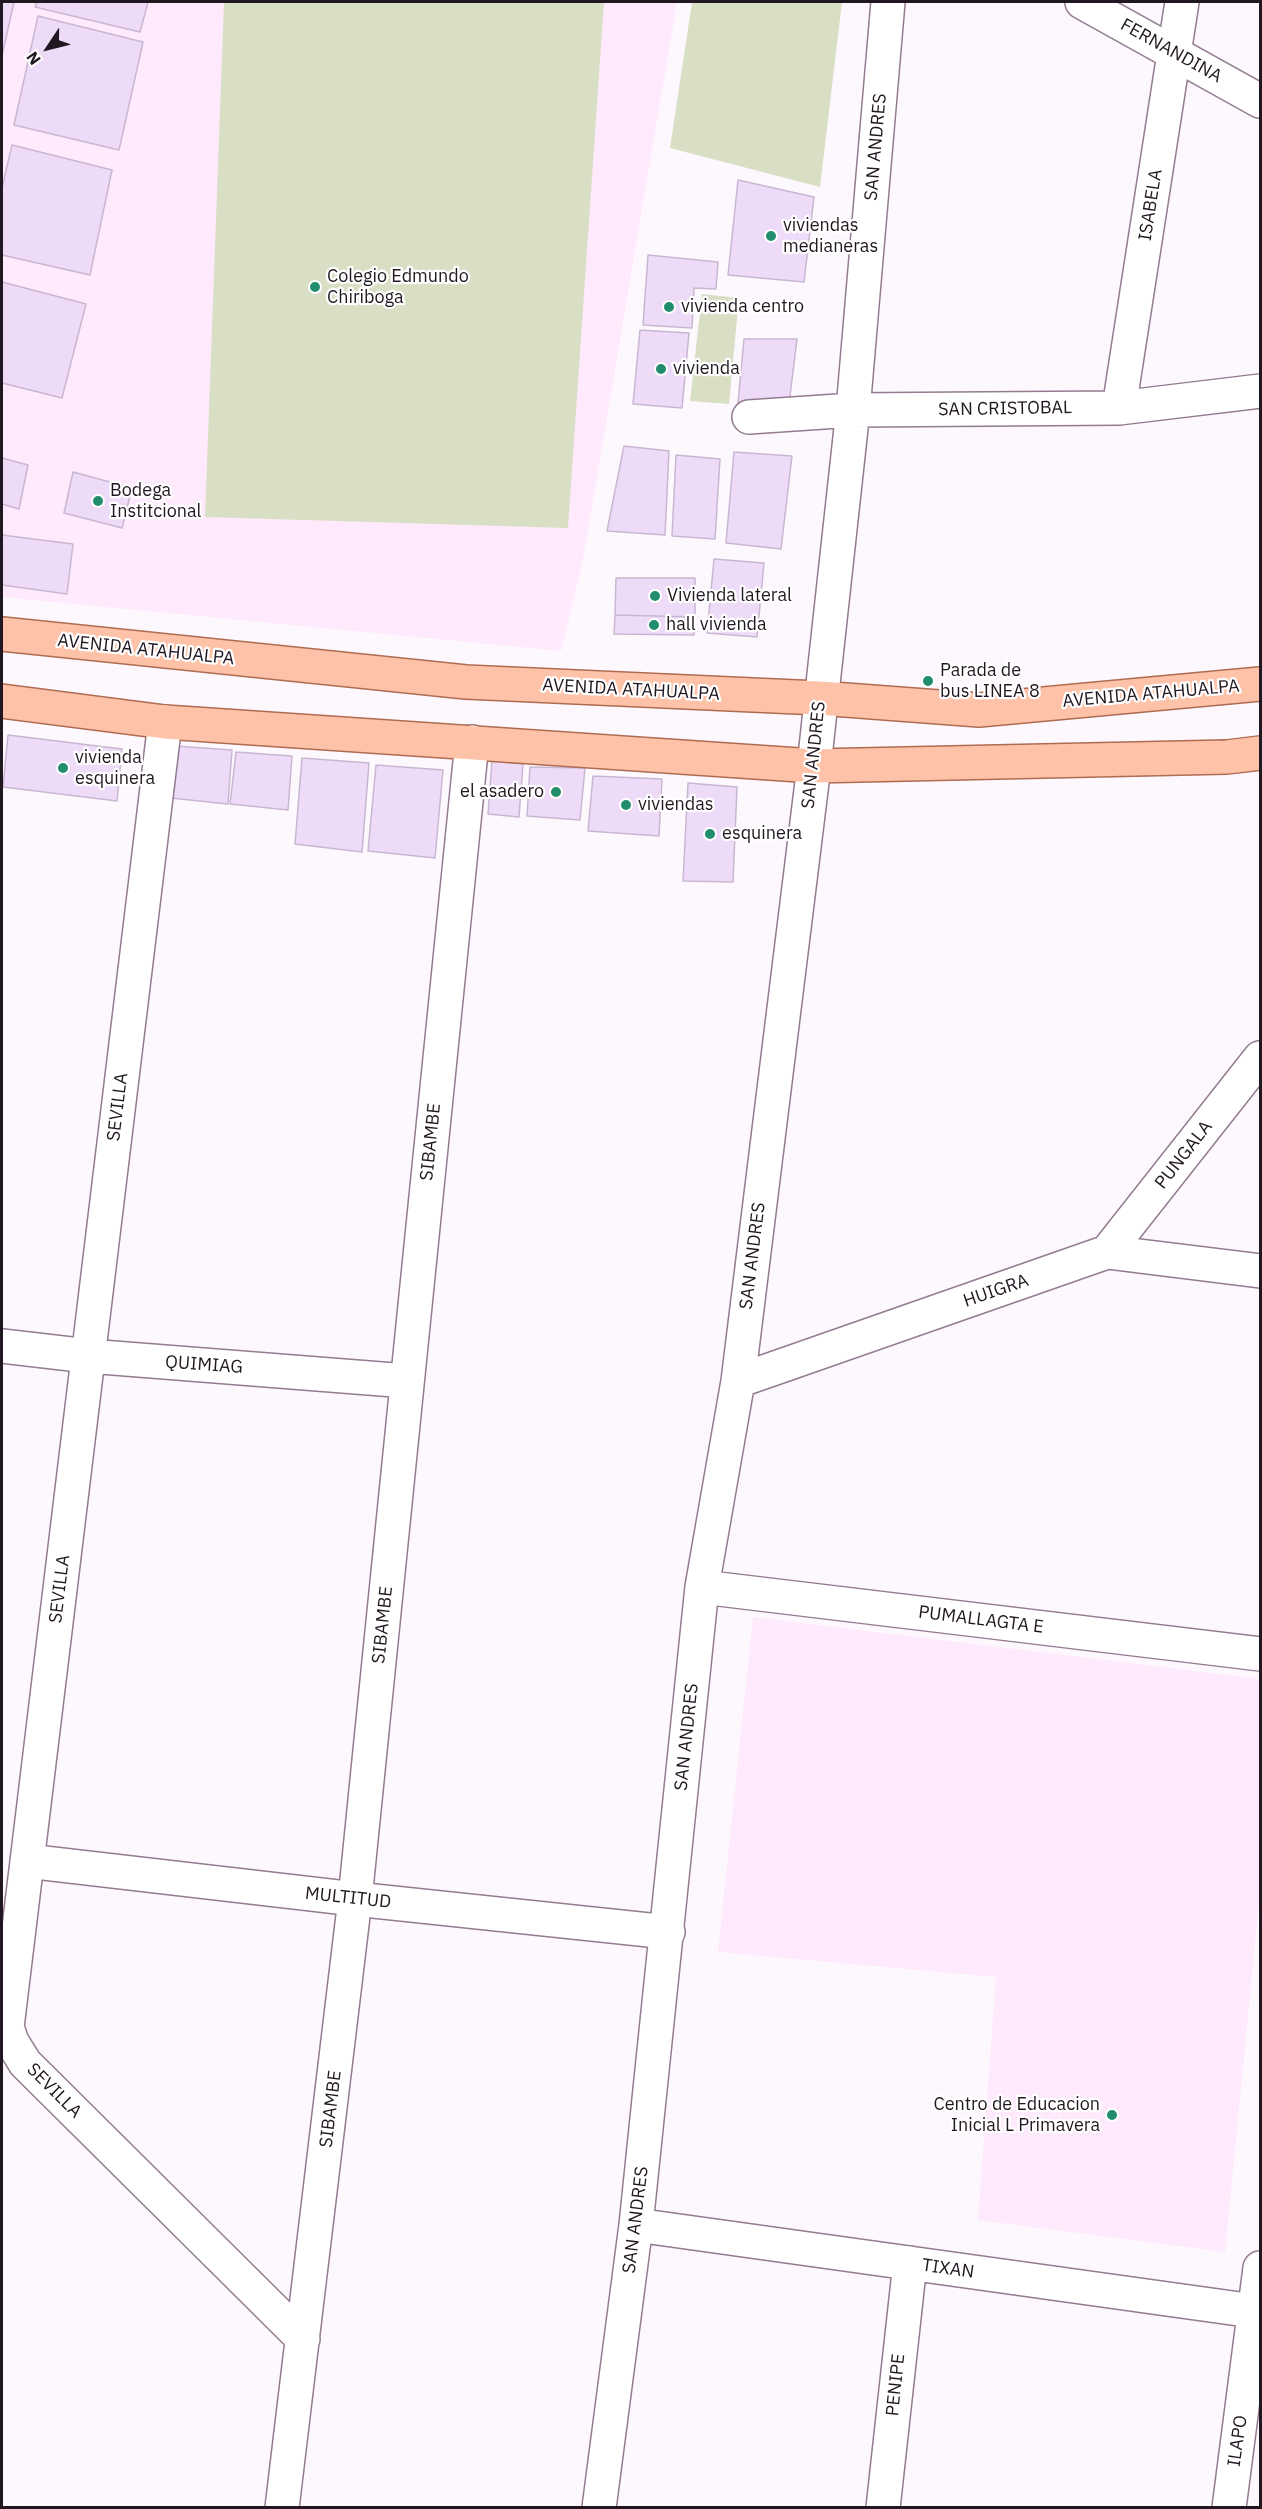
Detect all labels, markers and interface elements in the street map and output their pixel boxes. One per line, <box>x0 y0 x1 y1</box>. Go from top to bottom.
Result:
street label: FERNANDINA <box>1117 14 1225 88</box>
north arrow <box>18 18 78 78</box>
text: N <box>22 48 45 69</box>
street label: SAN ANDRES <box>861 92 891 202</box>
street label: ISABELA <box>1135 168 1167 242</box>
place label: viviendas medianeras <box>783 215 878 258</box>
marker: viviendas medianeras <box>764 229 778 243</box>
place label: Colegio Edmundo Chiriboga <box>327 266 469 308</box>
marker: Colegio Edmundo Chiriboga <box>308 280 322 294</box>
place label: vivienda centro <box>681 296 804 318</box>
marker: vivienda centro <box>662 300 676 314</box>
place label: vivienda <box>673 358 740 380</box>
marker: vivienda <box>654 362 668 376</box>
street label: SAN CRISTOBAL <box>938 397 1072 421</box>
place label: Bodega Institcional <box>110 480 201 522</box>
marker: Bodega Institcional <box>91 494 105 508</box>
place label: Vivienda lateral <box>667 585 792 607</box>
marker: Vivienda lateral <box>648 589 662 603</box>
place label: hall vivienda <box>666 614 767 636</box>
marker: hall vivienda <box>647 618 661 632</box>
street label: AVENIDA ATAHUALPA <box>56 630 236 670</box>
place label: Parada de bus LINEA 8 <box>940 660 1040 702</box>
marker: Parada de bus LINEA 8 <box>921 674 935 688</box>
street label: AVENIDA ATAHUALPA <box>542 675 720 705</box>
street label: AVENIDA ATAHUALPA <box>1062 675 1240 713</box>
street label: SAN ANDRES <box>798 700 830 810</box>
place label: vivienda esquinera <box>75 747 155 789</box>
marker: vivienda esquinera <box>56 761 70 775</box>
place label: el asadero <box>460 781 544 803</box>
marker: el asadero <box>549 785 563 799</box>
place label: viviendas <box>638 794 714 816</box>
marker: viviendas <box>619 798 633 812</box>
place label: esquinera <box>722 823 802 845</box>
marker: esquinera <box>703 827 717 841</box>
street label: SEVILLA <box>103 1072 133 1142</box>
street label: SIBAMBE <box>416 1102 446 1182</box>
street label: PUNGALA <box>1151 1117 1217 1193</box>
street label: SAN ANDRES <box>736 1201 770 1311</box>
street label: HUIGRA <box>960 1270 1032 1312</box>
street label: QUIMIAG <box>164 1352 244 1378</box>
street label: SEVILLA <box>45 1554 75 1624</box>
street label: SIBAMBE <box>368 1585 398 1665</box>
street label: PUMALLAGTA E <box>917 1602 1045 1638</box>
street label: SAN ANDRES <box>671 1682 703 1792</box>
street label: MULTITUD <box>304 1883 392 1913</box>
street label: SEVILLA <box>22 2059 86 2123</box>
street label: SIBAMBE <box>316 2069 346 2149</box>
place label: Centro de Educacion Inicial L Primavera <box>933 2094 1100 2136</box>
marker: Centro de Educacion Inicial L Primavera <box>1105 2108 1119 2122</box>
street label: SAN ANDRES <box>619 2165 653 2275</box>
street label: TIXAN <box>920 2255 976 2283</box>
street label: PENIPE <box>882 2353 910 2417</box>
street label: ILAPO <box>1224 2414 1252 2468</box>

